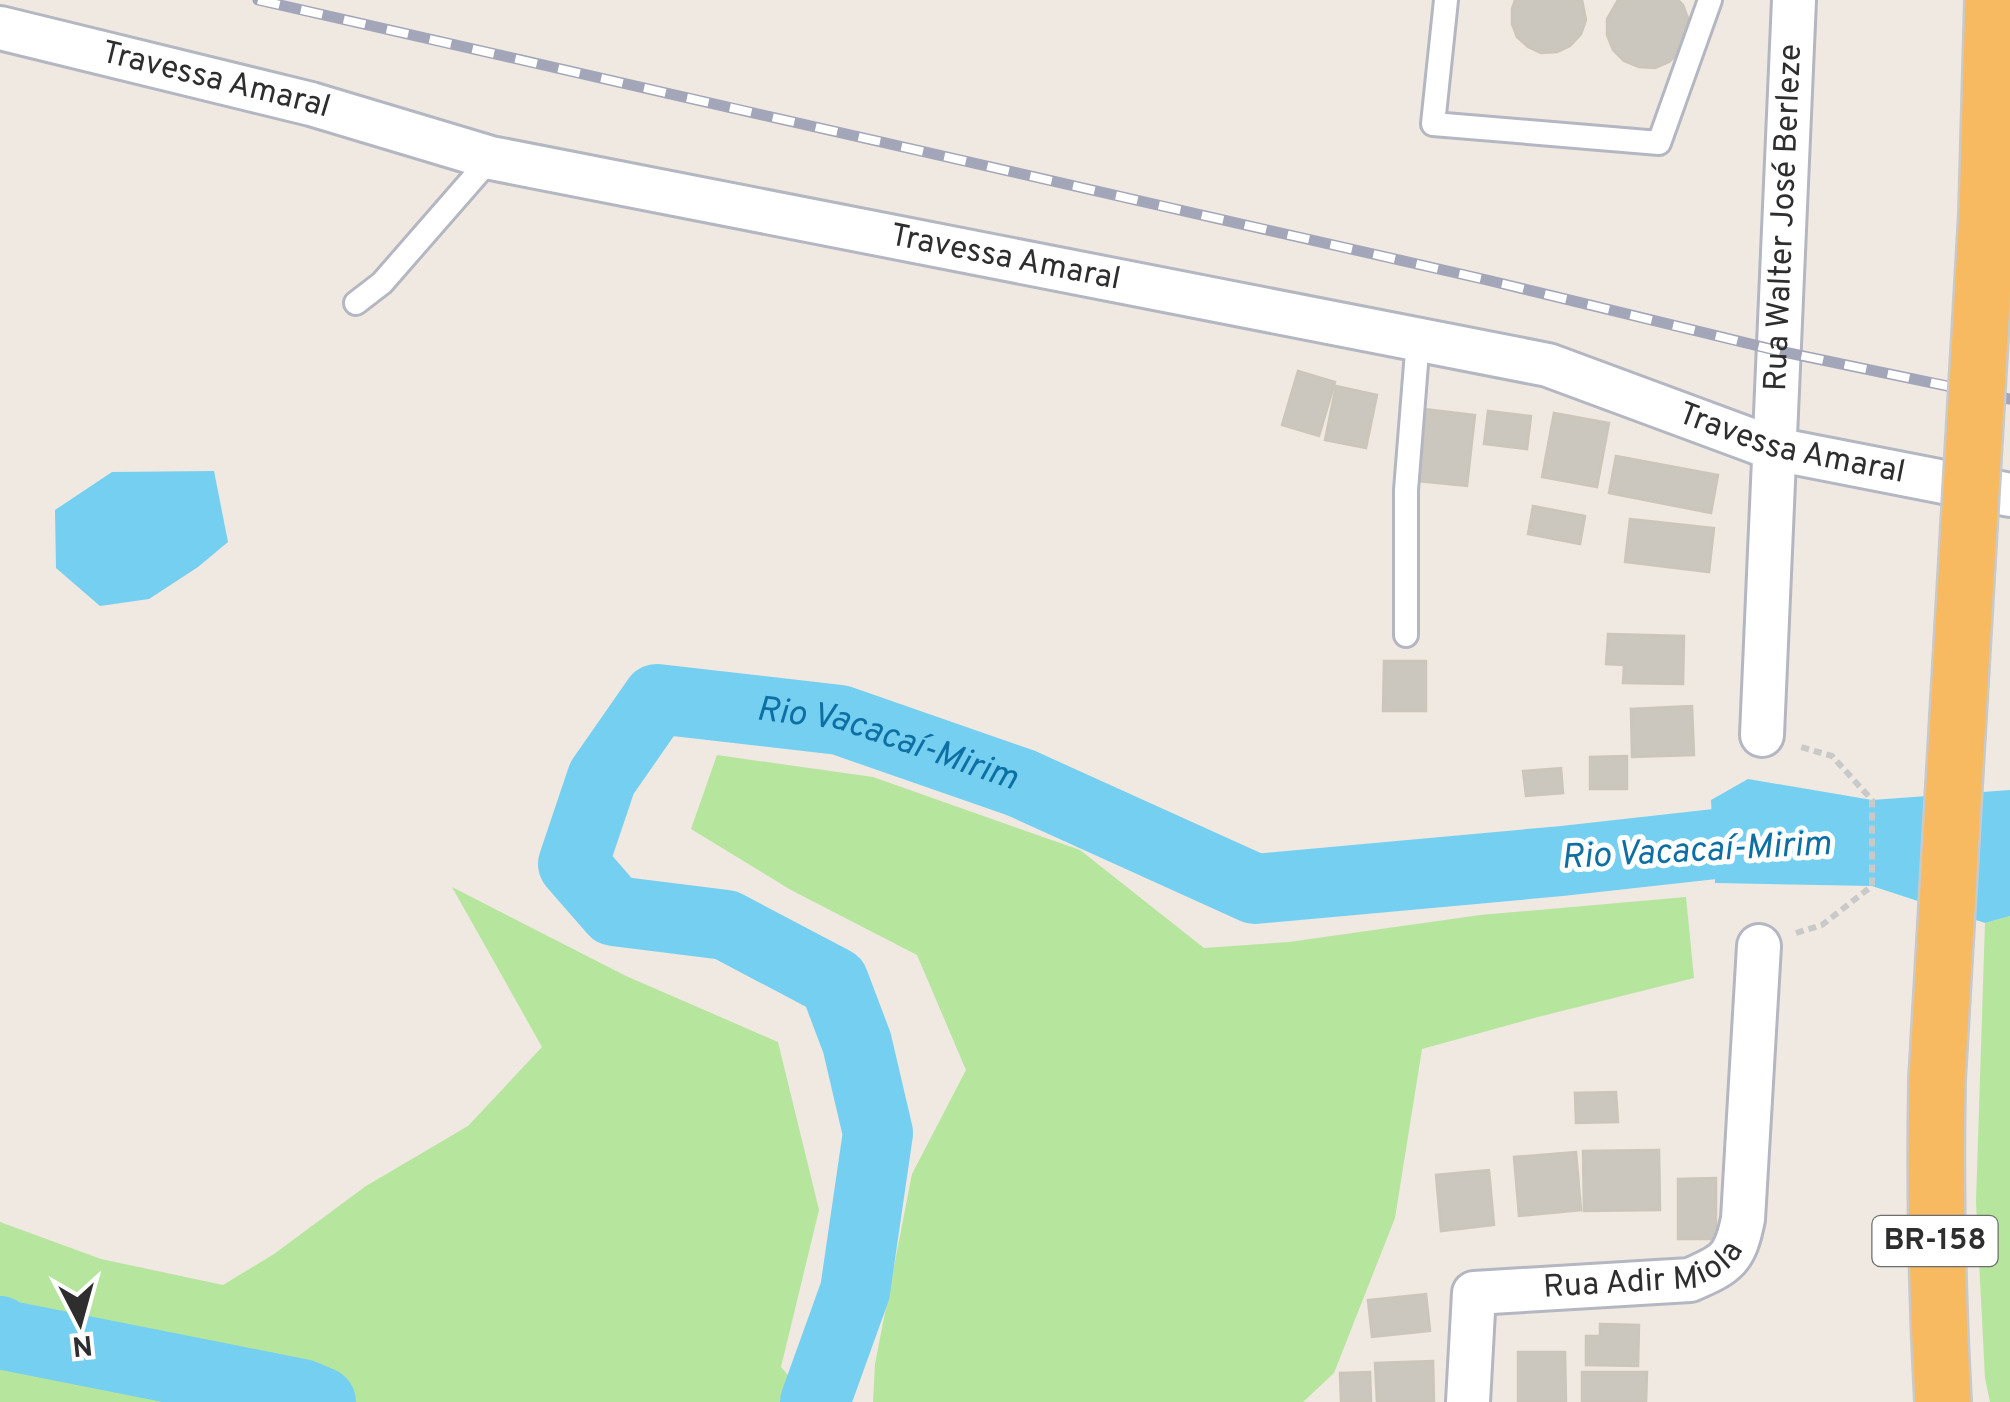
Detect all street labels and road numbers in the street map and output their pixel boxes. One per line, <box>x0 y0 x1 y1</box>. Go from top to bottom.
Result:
street label: Travessa Amaral <box>97 34 335 129</box>
street label: Rua Walter José Berleze <box>1757 43 1812 392</box>
street label: Travessa Amaral <box>887 217 1124 301</box>
street label: Travessa Amaral <box>1672 395 1908 494</box>
road number: BR-158 <box>1872 1216 1998 1266</box>
street label: Rua Adir Miola <box>1542 1235 1754 1309</box>

